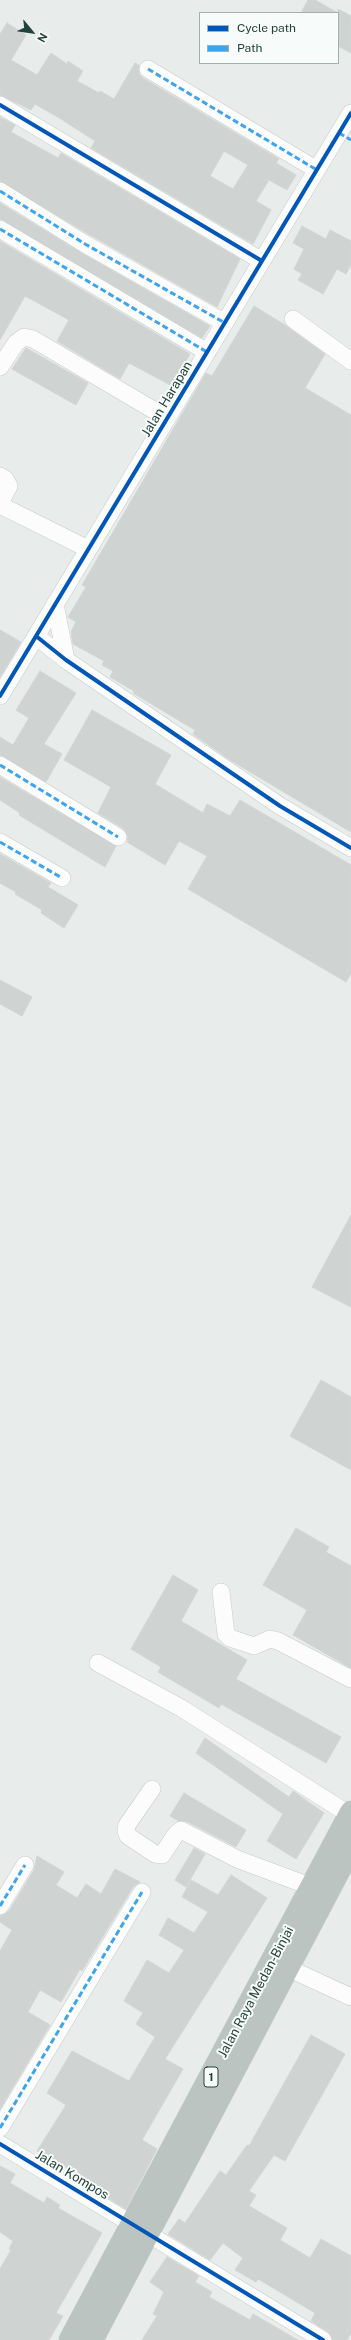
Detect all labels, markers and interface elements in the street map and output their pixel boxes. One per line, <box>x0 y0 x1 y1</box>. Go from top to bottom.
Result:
north arrow <box>12 12 52 52</box>
legend <box>199 12 339 64</box>
text: Cycle path <box>237 21 296 35</box>
text: N <box>35 31 50 44</box>
text: Path <box>237 41 263 55</box>
street label: Jalan Harapan <box>138 358 196 440</box>
street label: Jalan Raya Medan-Binjai <box>215 1924 297 2060</box>
road number: 1 <box>204 2067 218 2087</box>
street label: Jalan Kompos <box>33 2147 111 2203</box>

